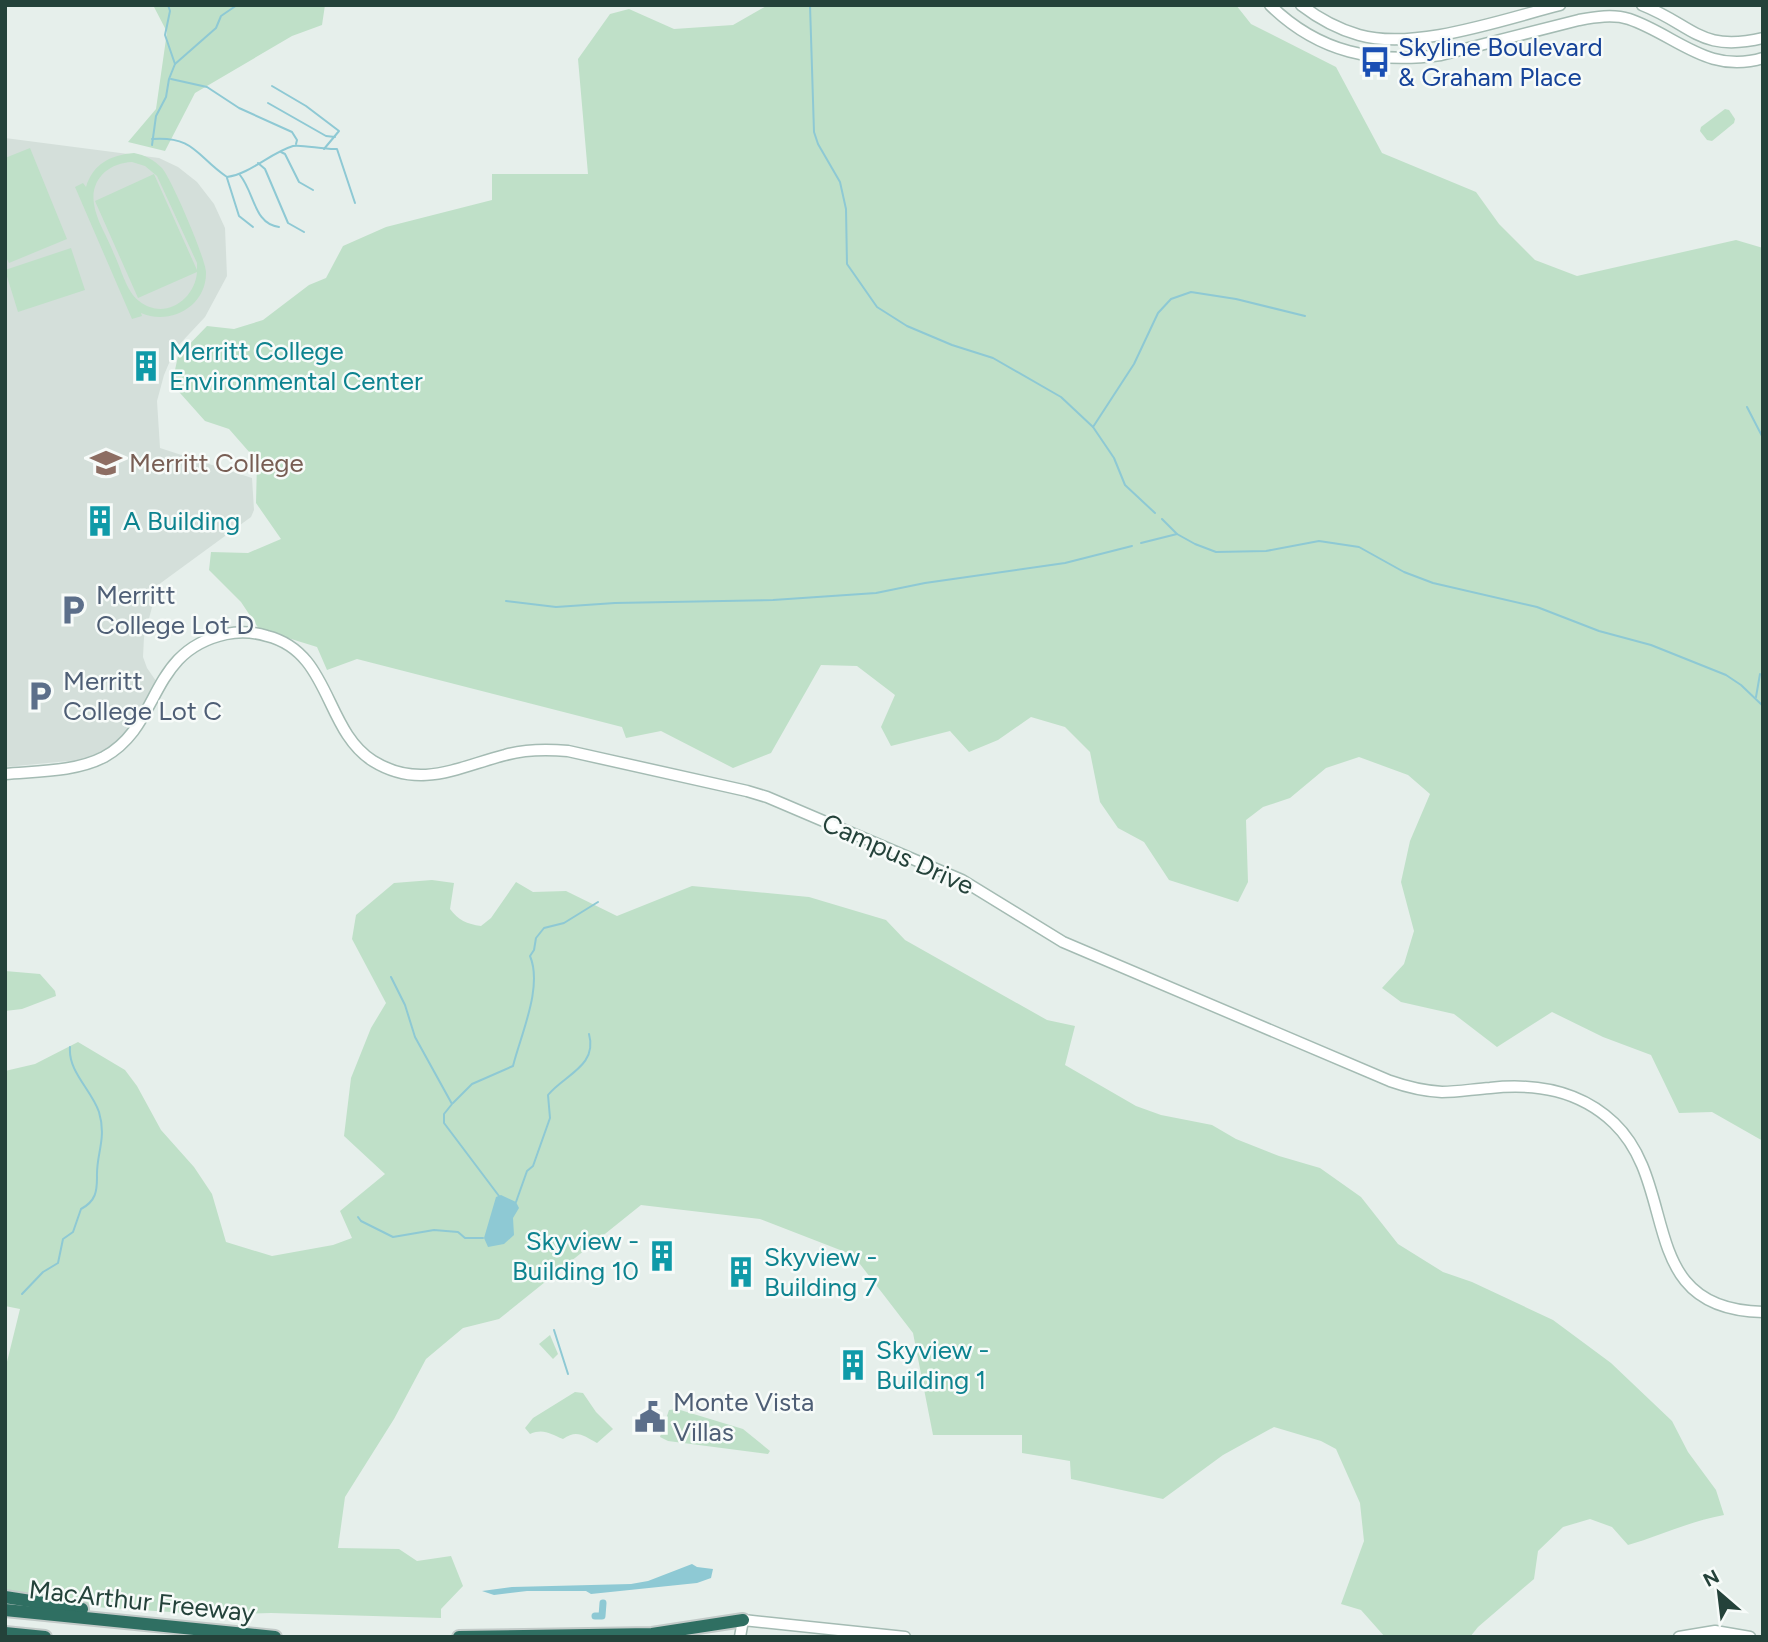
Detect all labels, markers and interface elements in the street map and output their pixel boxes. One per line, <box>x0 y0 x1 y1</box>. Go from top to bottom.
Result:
place label: Skyline Boulevard & Graham Place <box>1398 31 1603 93</box>
bus stop icon: Skyline Boulevard & Graham Place <box>1358 45 1392 79</box>
place label: Merritt College Environmental Center <box>169 335 423 397</box>
building icon: Merritt College Environmental Center <box>129 349 163 383</box>
school or university icon: Merritt College <box>89 446 123 480</box>
place label: Merritt College <box>129 447 304 479</box>
building icon: A Building <box>83 504 117 538</box>
place label: A Building <box>123 505 240 537</box>
place label: Merritt College Lot D <box>96 579 254 641</box>
parking icon: Merritt College Lot D <box>56 593 90 627</box>
place label: Merritt College Lot C <box>63 665 222 727</box>
parking icon: Merritt College Lot C <box>23 679 57 713</box>
street label: Campus Drive <box>817 806 979 902</box>
place label: Skyview - Building 10 <box>512 1225 639 1287</box>
building icon: Skyview - Building 10 <box>645 1239 679 1273</box>
place label: Skyview - Building 7 <box>764 1241 878 1303</box>
building icon: Skyview - Building 7 <box>724 1255 758 1289</box>
place label: Skyview - Building 1 <box>876 1334 989 1396</box>
building icon: Skyview - Building 1 <box>836 1348 870 1382</box>
place label: Monte Vista Villas <box>673 1386 814 1448</box>
public building icon: Monte Vista Villas <box>633 1400 667 1434</box>
north arrow <box>1684 1558 1754 1628</box>
text: N <box>1699 1565 1723 1592</box>
street label: MacArthur Freeway <box>27 1573 257 1629</box>

